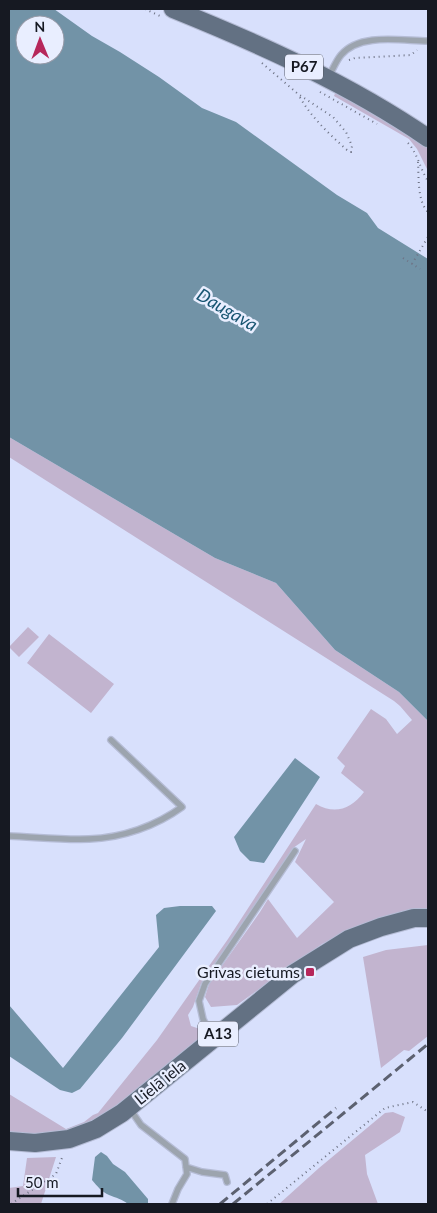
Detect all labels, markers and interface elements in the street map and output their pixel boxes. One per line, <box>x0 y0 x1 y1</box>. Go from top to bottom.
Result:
north arrow <box>15 15 65 65</box>
text: N <box>34 18 45 35</box>
road number: P67 <box>285 54 323 80</box>
water label: Daugava <box>193 283 262 335</box>
place label: Grīvas cietums <box>197 962 300 981</box>
marker: Grīvas cietums <box>304 966 316 978</box>
road number: A13 <box>198 1022 238 1046</box>
street label: Lielā iela <box>130 1055 189 1108</box>
scale bar <box>18 1166 101 1198</box>
text: 50 m <box>25 1173 59 1191</box>

